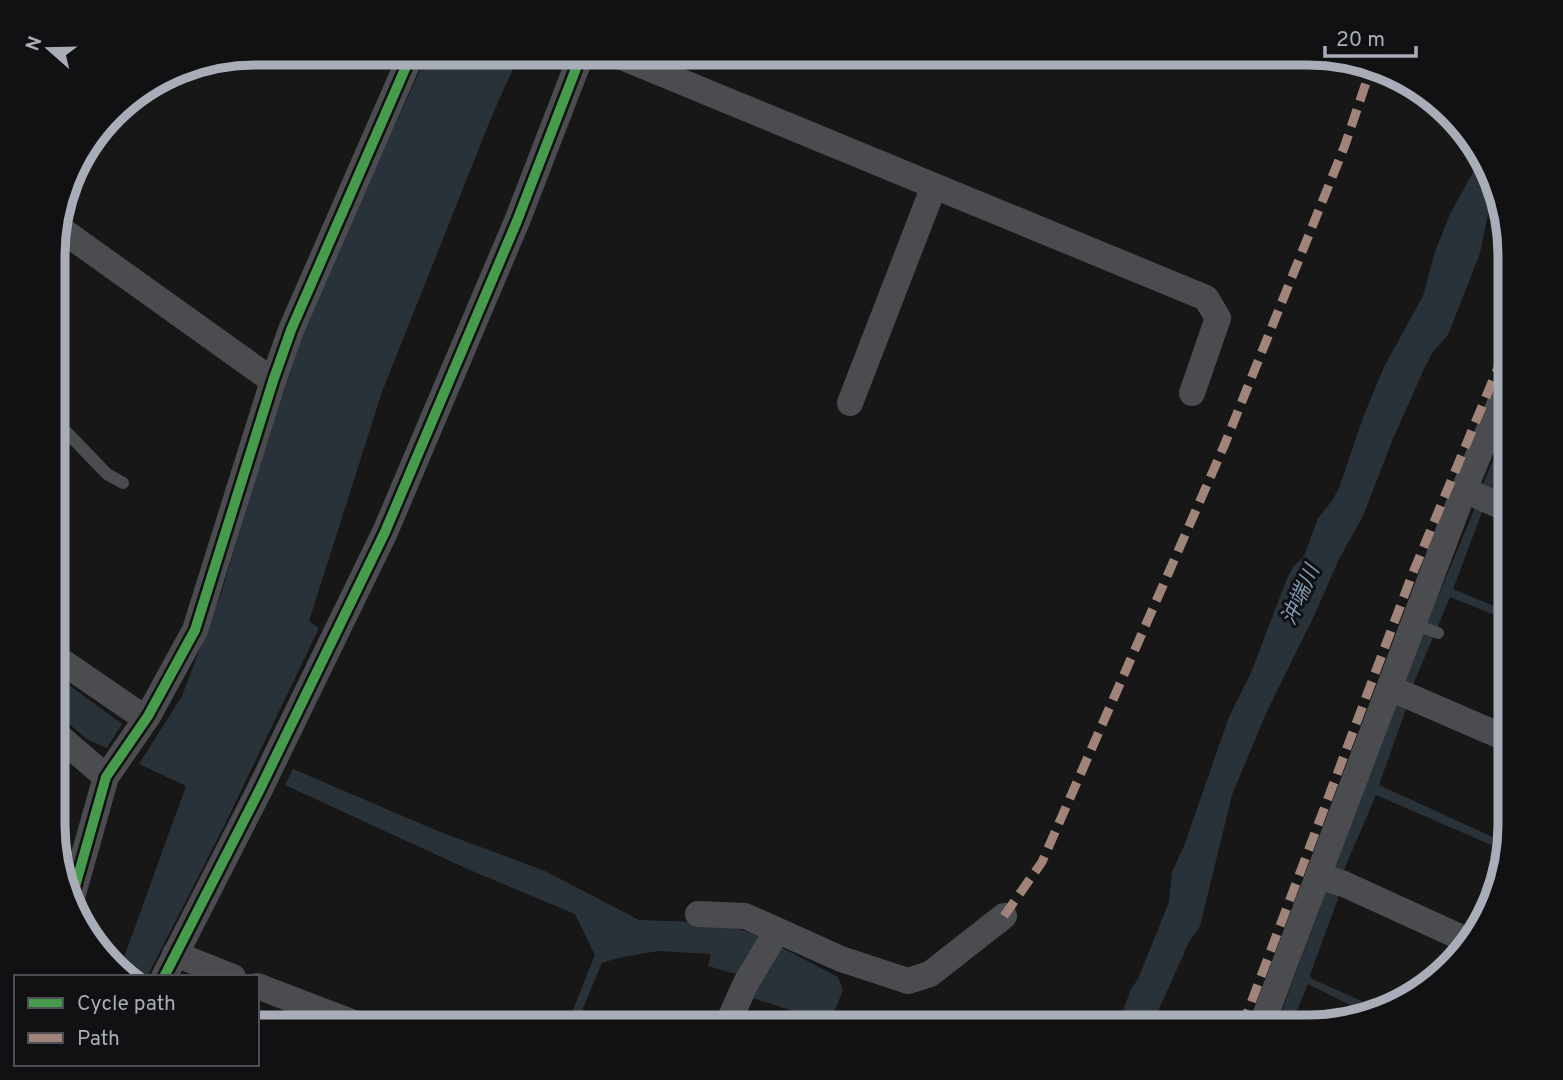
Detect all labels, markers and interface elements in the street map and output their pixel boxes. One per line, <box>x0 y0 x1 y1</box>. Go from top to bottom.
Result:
north arrow <box>14 14 84 84</box>
scale bar <box>1325 14 1416 58</box>
text: 20 m <box>1336 27 1385 54</box>
text: N <box>21 33 49 54</box>
water label: 沖端川 <box>1276 560 1327 630</box>
legend <box>14 975 259 1066</box>
text: Cycle path <box>77 991 176 1018</box>
text: Path <box>77 1026 120 1053</box>

